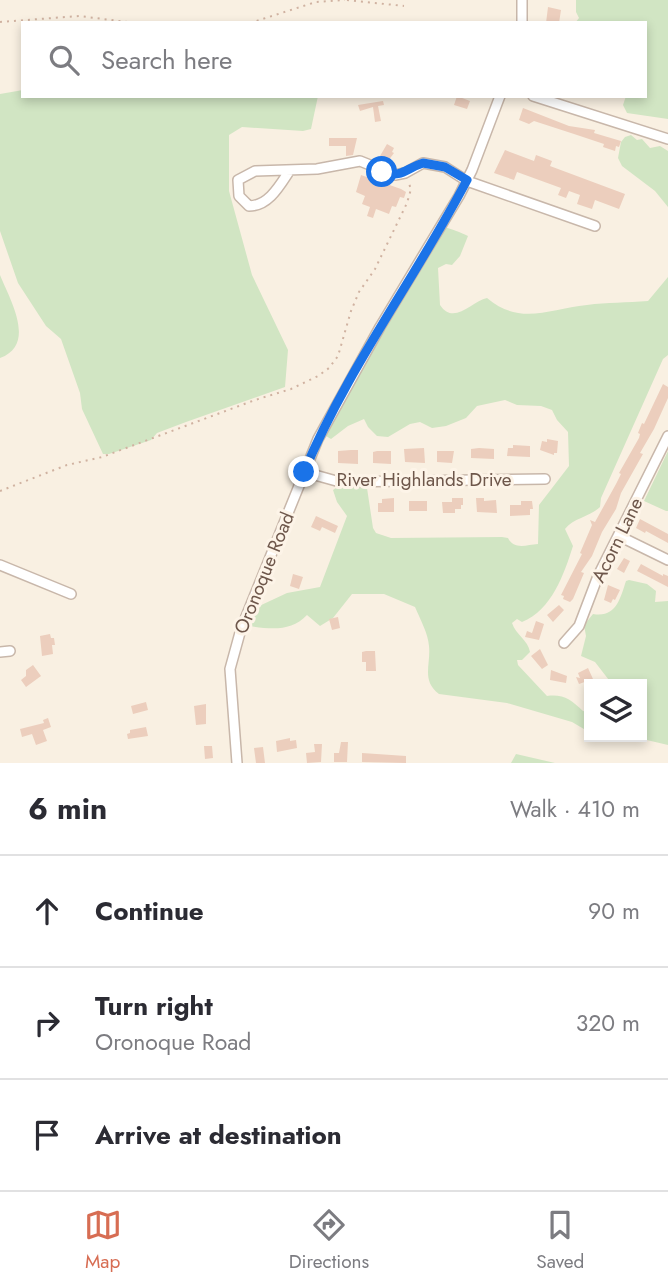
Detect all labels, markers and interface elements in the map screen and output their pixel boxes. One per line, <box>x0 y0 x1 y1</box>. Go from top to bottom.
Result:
search box <box>21 21 647 98</box>
icon: search <box>45 41 83 79</box>
text: Search here <box>101 41 233 79</box>
route start <box>366 156 397 187</box>
route end <box>288 456 319 487</box>
street label: River Highlands Drive <box>337 466 512 493</box>
street label: Acorn Lane <box>585 493 649 587</box>
street label: Oronoque Road <box>227 508 301 638</box>
map controls <box>584 679 647 742</box>
button: layers <box>584 679 647 742</box>
text: 6 min <box>28 787 107 830</box>
text: Walk · 410 m <box>510 792 640 826</box>
icon: ahead <box>28 892 66 930</box>
text: Continue <box>95 892 204 930</box>
text: 90 m <box>588 894 640 928</box>
text: Turn right <box>95 987 213 1025</box>
icon: right <box>28 1004 66 1042</box>
text: 320 m <box>576 1006 640 1040</box>
text: Oronoque Road <box>95 1025 251 1059</box>
icon: arrive <box>28 1116 66 1154</box>
text: Arrive at destination <box>95 1116 342 1154</box>
tab: Map <box>84 1206 122 1275</box>
tab: Directions <box>289 1206 369 1275</box>
tab: Saved <box>536 1206 584 1275</box>

